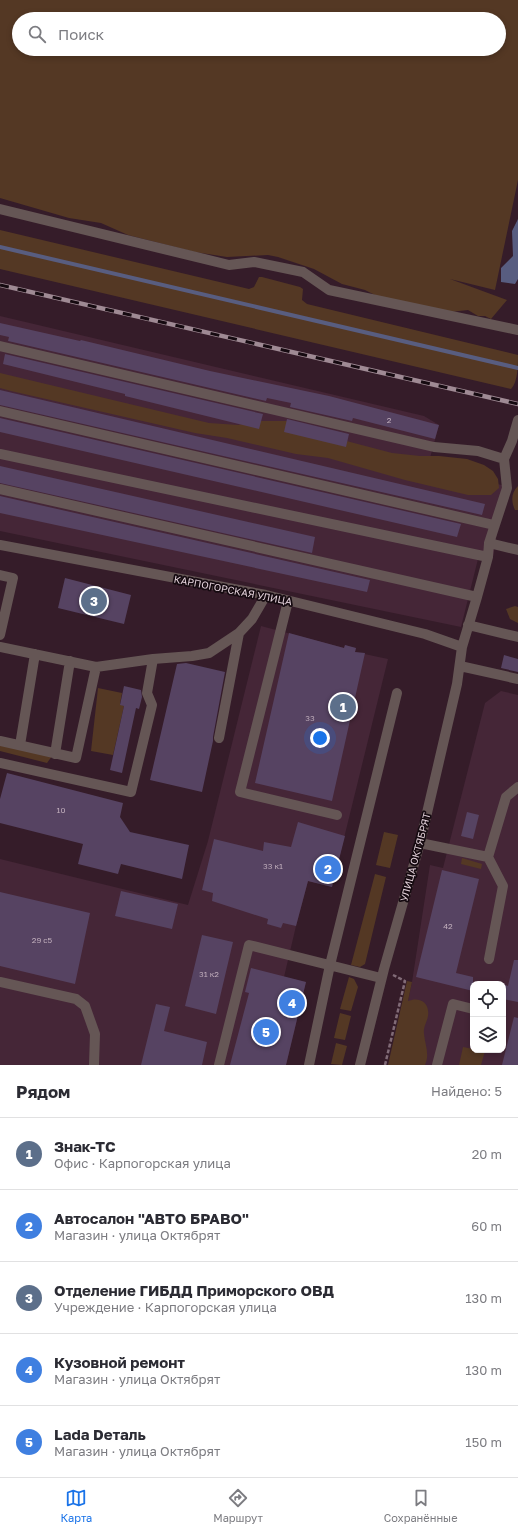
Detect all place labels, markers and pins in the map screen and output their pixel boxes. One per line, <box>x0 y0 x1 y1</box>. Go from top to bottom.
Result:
pin: 3 <box>81 586 107 616</box>
pin: 1 <box>330 692 356 722</box>
pin: 2 <box>315 854 341 884</box>
pin: 4 <box>279 988 305 1018</box>
pin: 5 <box>253 1017 279 1047</box>

